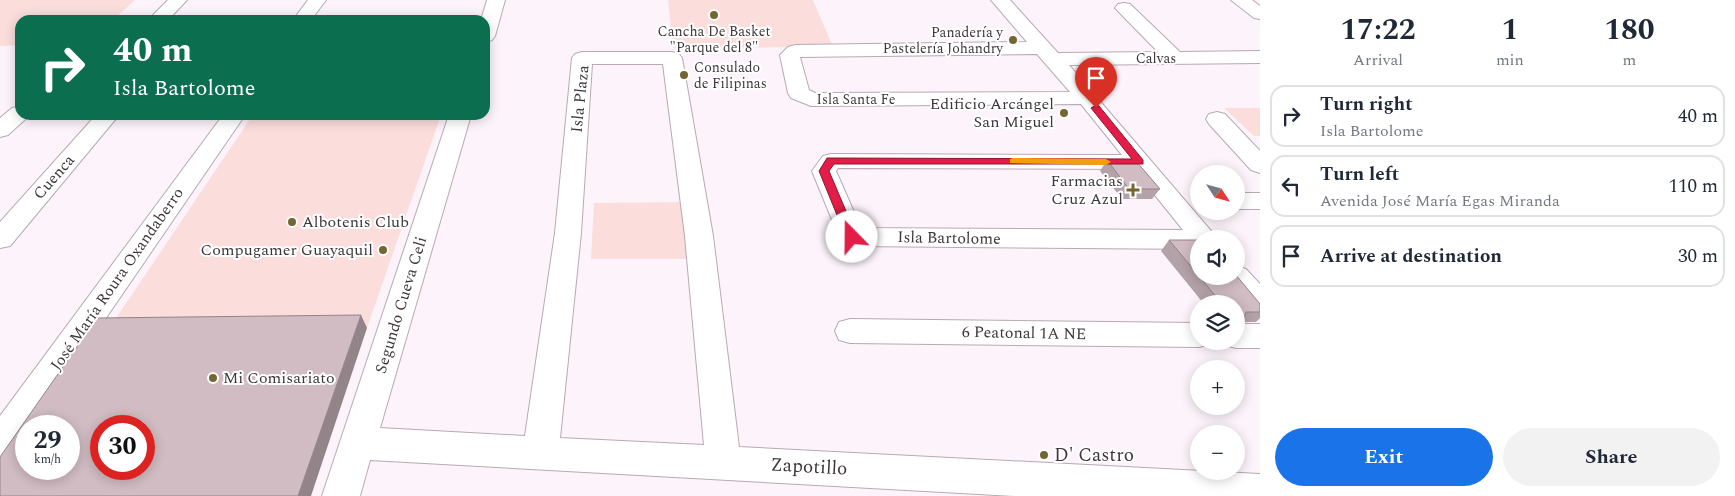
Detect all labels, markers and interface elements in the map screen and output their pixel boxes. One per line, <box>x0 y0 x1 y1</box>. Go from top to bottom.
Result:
text: 17:22 <box>1340 7 1416 53</box>
text: 1 <box>1501 7 1518 53</box>
text: 180 <box>1604 7 1655 53</box>
marker: Cancha De Basket "Parque del 8" <box>708 9 720 21</box>
place label: Cancha De Basket "Parque del 8" <box>658 21 770 58</box>
place label: Panadería y Pastelería Johandry <box>883 22 1004 59</box>
text: 40 m <box>113 24 193 77</box>
marker: Panadería y Pastelería Johandry <box>1007 34 1019 46</box>
icon: right <box>30 35 95 100</box>
street label: Calvas <box>1136 48 1176 69</box>
text: Arrival <box>1353 48 1403 72</box>
text: min <box>1496 48 1524 72</box>
text: m <box>1623 48 1636 72</box>
place label: Consulado de Filipinas <box>694 57 767 94</box>
pin <box>1075 57 1117 108</box>
street label: Isla Plaza <box>565 64 595 134</box>
icon: arrive <box>1082 64 1110 92</box>
marker: Consulado de Filipinas <box>678 69 690 81</box>
text: Isla Bartolome <box>113 72 255 105</box>
street label: Isla Santa Fe <box>817 89 896 110</box>
text: Turn right <box>1320 90 1413 119</box>
place label: Edificio Arcángel San Miguel <box>930 92 1054 134</box>
icon: right <box>1277 102 1305 130</box>
text: 40 m <box>1678 102 1718 131</box>
marker: Edificio Arcángel San Miguel <box>1058 107 1070 119</box>
text: Isla Bartolome <box>1320 119 1424 143</box>
street label: Cuenca <box>28 149 81 205</box>
text: Turn left <box>1320 160 1399 189</box>
north arrow <box>1190 165 1245 220</box>
map controls <box>1190 165 1245 480</box>
place label: Farmacias Cruz Azul <box>1050 169 1123 211</box>
icon: left <box>1277 172 1305 200</box>
text: 110 m <box>1668 172 1718 201</box>
street label: José María Roura Oxandaberro <box>44 182 190 376</box>
marker: Farmacias Cruz Azul <box>1127 184 1139 196</box>
text: Avenida José María Egas Miranda <box>1320 189 1560 213</box>
place label: Albotenis Club <box>302 210 409 234</box>
position arrow <box>825 210 877 262</box>
marker: Albotenis Club <box>286 216 298 228</box>
street label: Isla Bartolome <box>897 225 1001 251</box>
button: sound <box>1190 230 1245 285</box>
street label: Segundo Cueva Celi <box>369 234 433 376</box>
place label: Compugamer Guayaquil <box>201 238 373 262</box>
icon: arrive <box>1277 242 1305 270</box>
text: Arrive at destination <box>1320 242 1502 271</box>
text: 30 m <box>1678 242 1718 271</box>
marker: Compugamer Guayaquil <box>377 244 389 256</box>
button: layers <box>1190 295 1245 350</box>
street label: 6 Peatonal 1A NE <box>962 320 1086 346</box>
button: + <box>1190 360 1245 415</box>
place label: Mi Comisariato <box>223 366 335 390</box>
marker: Mi Comisariato <box>207 372 219 384</box>
speed limit sign: 30 <box>90 415 155 480</box>
text: 29 <box>33 422 62 460</box>
button: − <box>1190 425 1245 480</box>
button: Exit <box>1275 428 1493 486</box>
button: Share <box>1503 428 1720 486</box>
place label: D' Castro <box>1054 441 1134 470</box>
marker: D' Castro <box>1038 449 1050 461</box>
text: km/h <box>34 450 61 469</box>
street label: Zapotillo <box>770 451 848 483</box>

